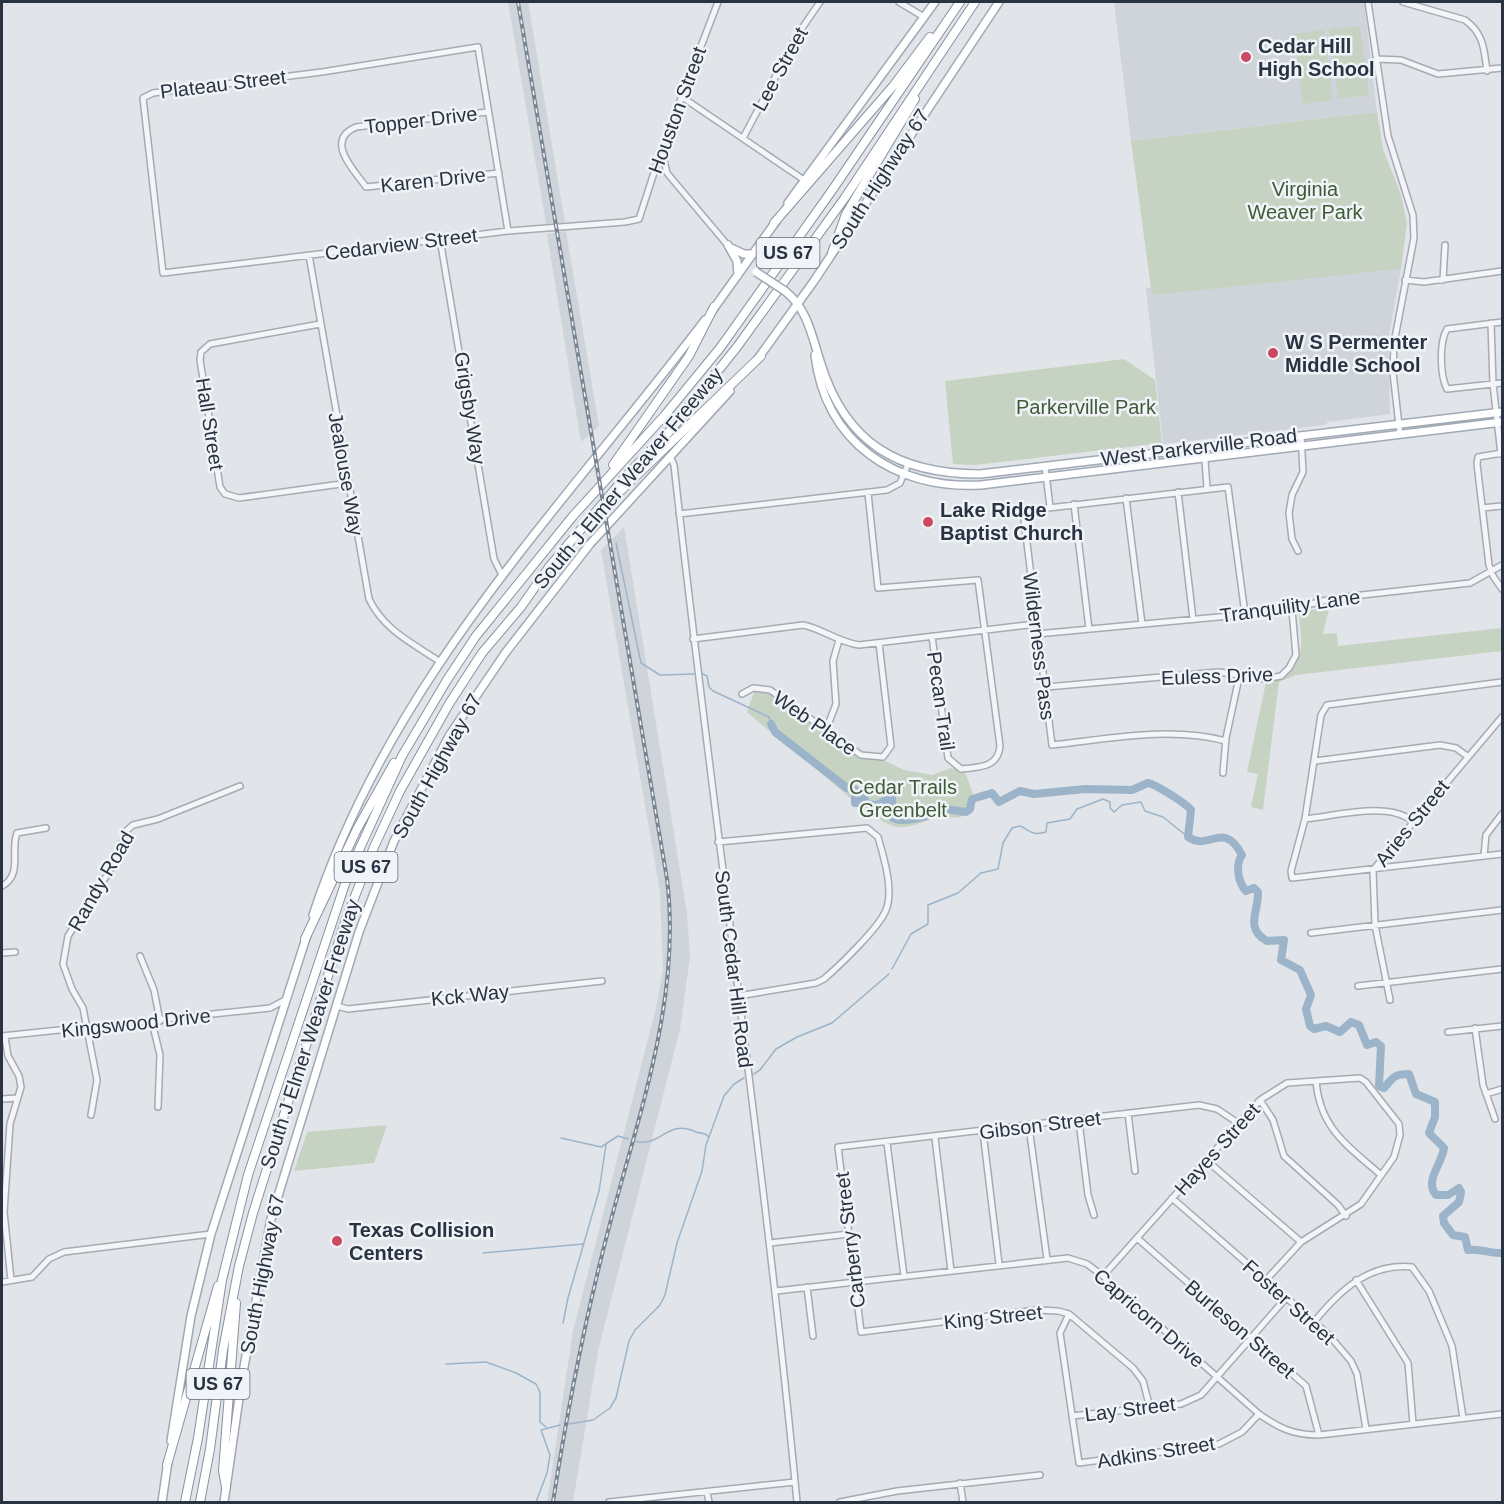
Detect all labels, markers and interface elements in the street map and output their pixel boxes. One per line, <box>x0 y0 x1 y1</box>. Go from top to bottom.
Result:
street label: Lee Street <box>748 23 812 115</box>
place label: Cedar Hill High School <box>1258 35 1375 80</box>
street label: Houston Street <box>644 43 710 176</box>
marker: Cedar Hill High School <box>1239 50 1253 64</box>
street label: Plateau Street <box>159 65 288 103</box>
street label: Topper Drive <box>363 102 479 138</box>
street label: South Highway 67 <box>827 105 933 253</box>
street label: Karen Drive <box>379 164 487 196</box>
park label: Virginia Weaver Park <box>1247 178 1364 223</box>
street label: Cedarview Street <box>324 224 479 264</box>
road number: US 67 <box>756 238 820 268</box>
place label: W S Permenter Middle School <box>1285 331 1427 376</box>
marker: W S Permenter Middle School <box>1266 346 1280 360</box>
street label: Grigsby Way <box>450 350 490 466</box>
street label: South J Elmer Weaver Freeway <box>529 363 727 593</box>
street label: Hall Street <box>192 376 228 472</box>
park label: Parkerville Park <box>1016 396 1157 418</box>
street label: Jealouse Way <box>324 411 368 537</box>
street label: West Parkerville Road <box>1100 424 1298 470</box>
place label: Lake Ridge Baptist Church <box>940 499 1083 544</box>
marker: Lake Ridge Baptist Church <box>921 515 935 529</box>
street label: Wilderness Pass <box>1019 571 1059 721</box>
street label: Tranquility Lane <box>1218 585 1362 627</box>
street label: Pecan Trail <box>923 650 959 752</box>
street label: Euless Drive <box>1161 663 1273 689</box>
street label: Web Place <box>769 686 861 760</box>
street label: South Highway 67 <box>388 690 486 842</box>
street label: Aries Street <box>1371 775 1454 871</box>
park label: Cedar Trails Greenbelt <box>849 776 957 821</box>
street label: Randy Road <box>64 827 138 935</box>
road number: US 67 <box>334 852 398 882</box>
street label: South Cedar Hill Road <box>711 869 757 1069</box>
street label: South J Elmer Weaver Freeway <box>256 897 364 1171</box>
street label: Kck Way <box>430 980 510 1010</box>
street label: Kingswood Drive <box>60 1004 212 1042</box>
street label: Hayes Street <box>1170 1098 1264 1199</box>
street label: Gibson Street <box>978 1107 1102 1143</box>
street label: Carberry Street <box>831 1170 869 1309</box>
street label: South Highway 67 <box>236 1192 288 1356</box>
place label: Texas Collision Centers <box>349 1219 494 1264</box>
marker: Texas Collision Centers <box>330 1234 344 1248</box>
street label: Foster Street <box>1239 1255 1340 1349</box>
street label: Capricorn Drive <box>1089 1264 1209 1372</box>
street label: Burleson Street <box>1181 1275 1300 1383</box>
street label: King Street <box>943 1301 1044 1333</box>
road number: US 67 <box>186 1369 250 1399</box>
street label: Lay Street <box>1083 1392 1177 1425</box>
street label: Adkins Street <box>1096 1432 1217 1472</box>

